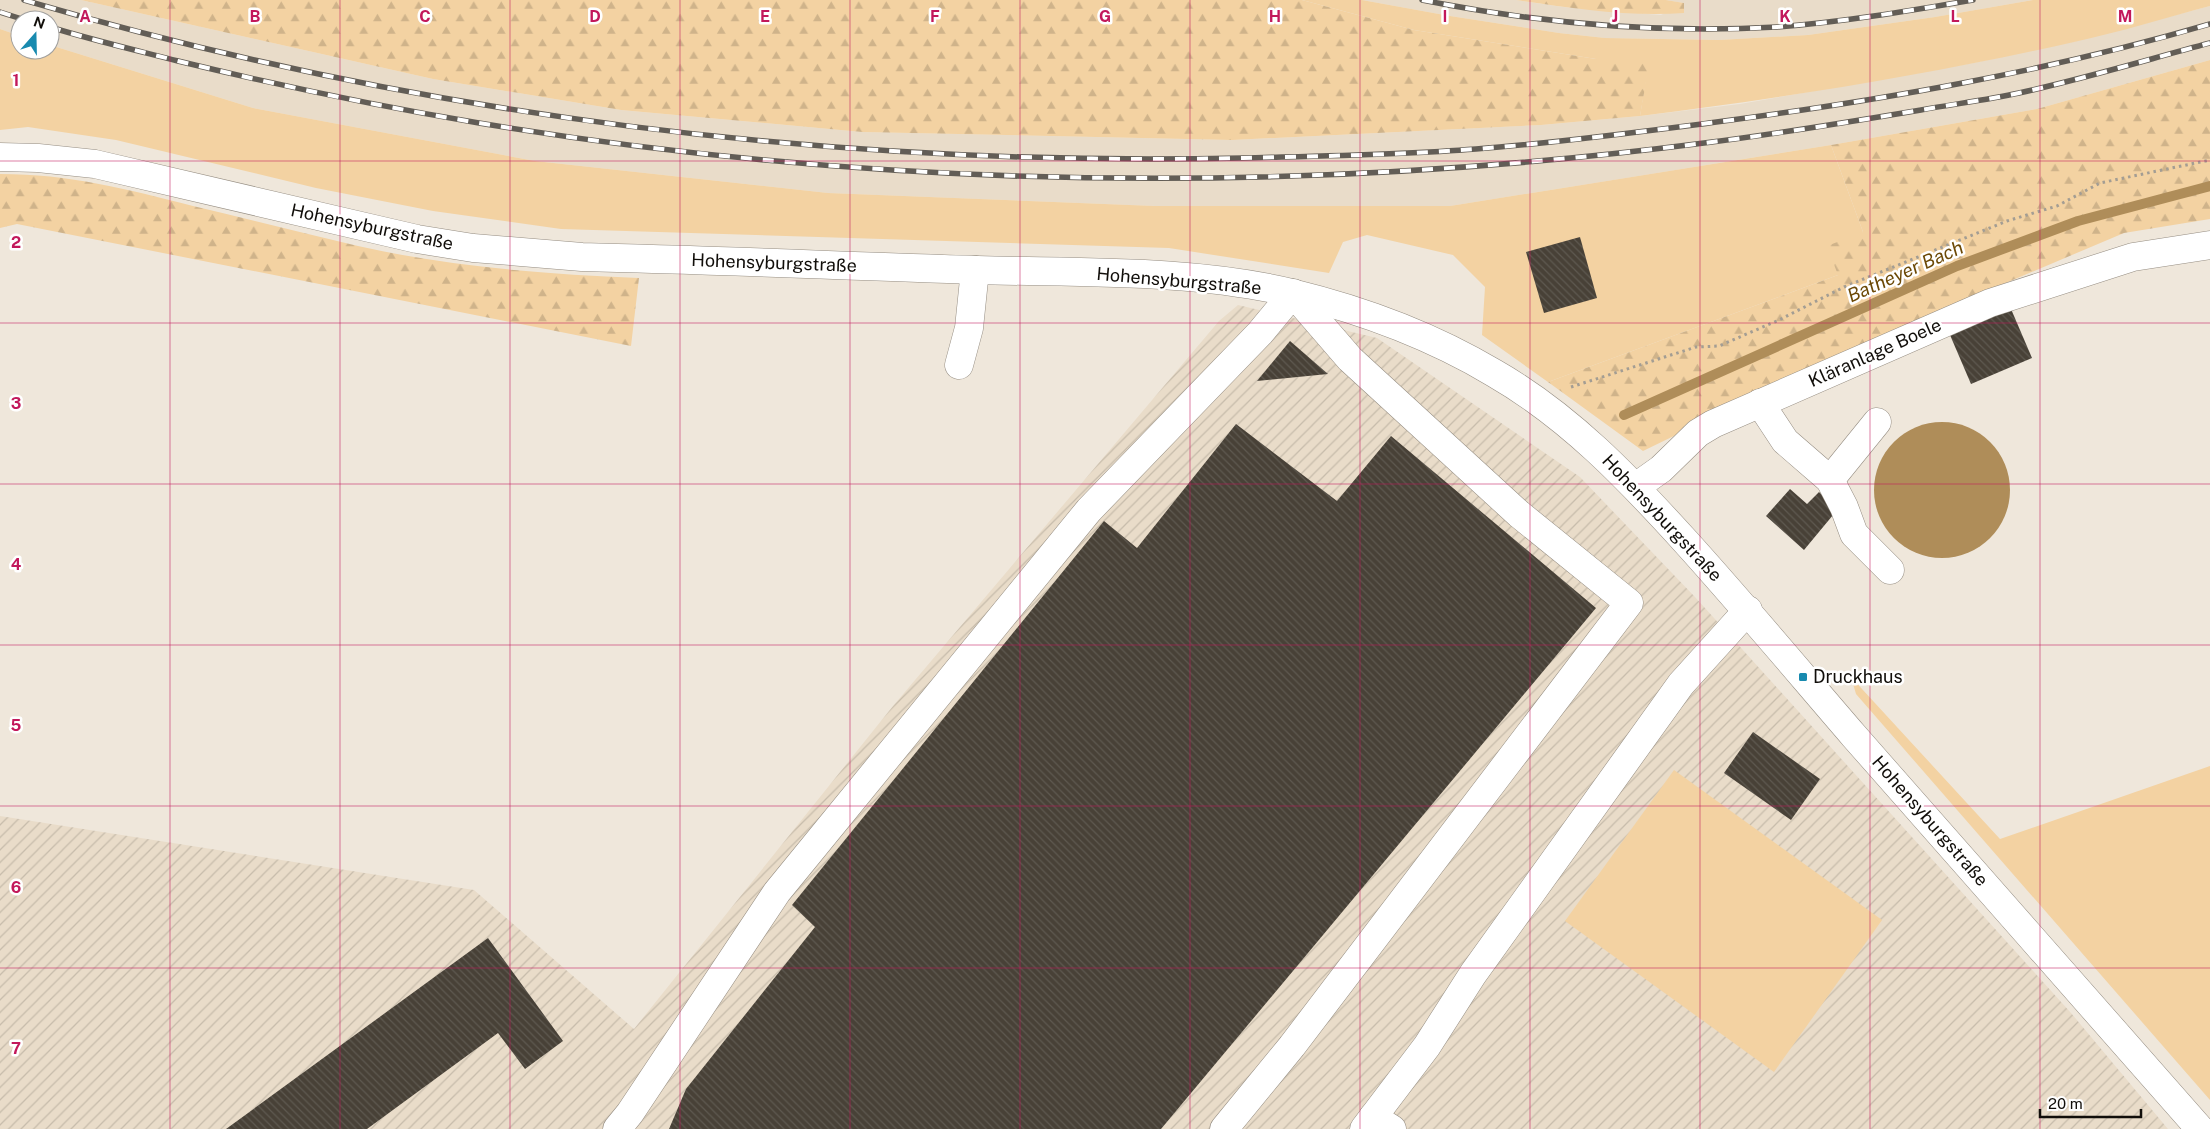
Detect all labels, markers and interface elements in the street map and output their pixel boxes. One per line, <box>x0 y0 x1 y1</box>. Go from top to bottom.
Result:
text: A <box>79 7 91 26</box>
text: B <box>250 7 261 26</box>
text: C <box>419 7 431 26</box>
text: D <box>589 7 601 26</box>
text: E <box>760 7 770 26</box>
text: F <box>930 7 940 26</box>
text: G <box>1099 7 1111 26</box>
text: H <box>1269 7 1281 26</box>
text: I <box>1443 7 1447 26</box>
text: J <box>1612 7 1618 26</box>
text: K <box>1779 7 1791 26</box>
text: L <box>1950 7 1960 26</box>
text: M <box>2118 7 2132 26</box>
north arrow <box>10 10 60 60</box>
text: N <box>32 13 47 32</box>
text: 1 <box>13 71 19 90</box>
street label: Hohensyburgstraße <box>289 199 455 254</box>
text: 2 <box>11 233 21 252</box>
water label: Batheyer Bach <box>1844 236 1966 306</box>
street label: Hohensyburgstraße <box>691 249 857 276</box>
street label: Hohensyburgstraße <box>1096 263 1262 298</box>
street label: Kläranlage Boele <box>1805 314 1944 391</box>
text: 3 <box>11 394 21 413</box>
street label: Hohensyburgstraße <box>1598 450 1727 585</box>
text: 4 <box>11 555 22 574</box>
place label: Druckhaus <box>1813 666 1903 687</box>
marker: Druckhaus <box>1797 671 1809 683</box>
text: 5 <box>11 716 22 735</box>
street label: Hohensyburgstraße <box>1868 751 1993 890</box>
text: 6 <box>11 878 21 897</box>
text: 7 <box>11 1039 21 1058</box>
scale bar <box>2040 1086 2141 1118</box>
text: 20 m <box>2048 1095 2083 1112</box>

